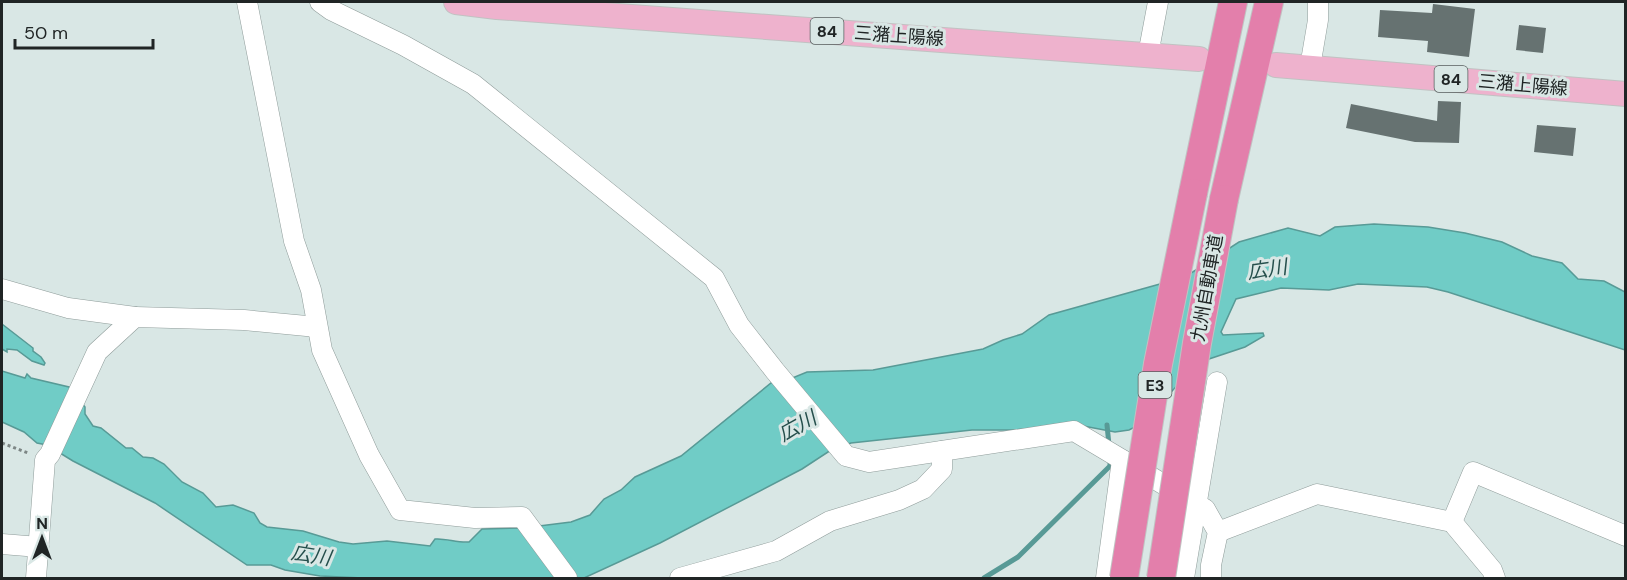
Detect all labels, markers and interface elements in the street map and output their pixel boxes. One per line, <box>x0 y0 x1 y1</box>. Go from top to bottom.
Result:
scale bar <box>15 12 153 50</box>
road number: 84 <box>810 18 844 44</box>
text: 50 m <box>24 21 68 45</box>
street label: 三潴上陽線 <box>853 21 945 51</box>
road number: 84 <box>1434 66 1468 92</box>
street label: 三潴上陽線 <box>1477 69 1569 101</box>
street label: 九州自動車道 <box>1186 233 1228 343</box>
water label: 広川 <box>1245 253 1291 285</box>
road number: E3 <box>1138 372 1172 398</box>
water label: 広川 <box>773 404 823 447</box>
north arrow <box>12 508 72 568</box>
text: N <box>36 513 48 534</box>
water label: 広川 <box>289 539 335 571</box>

